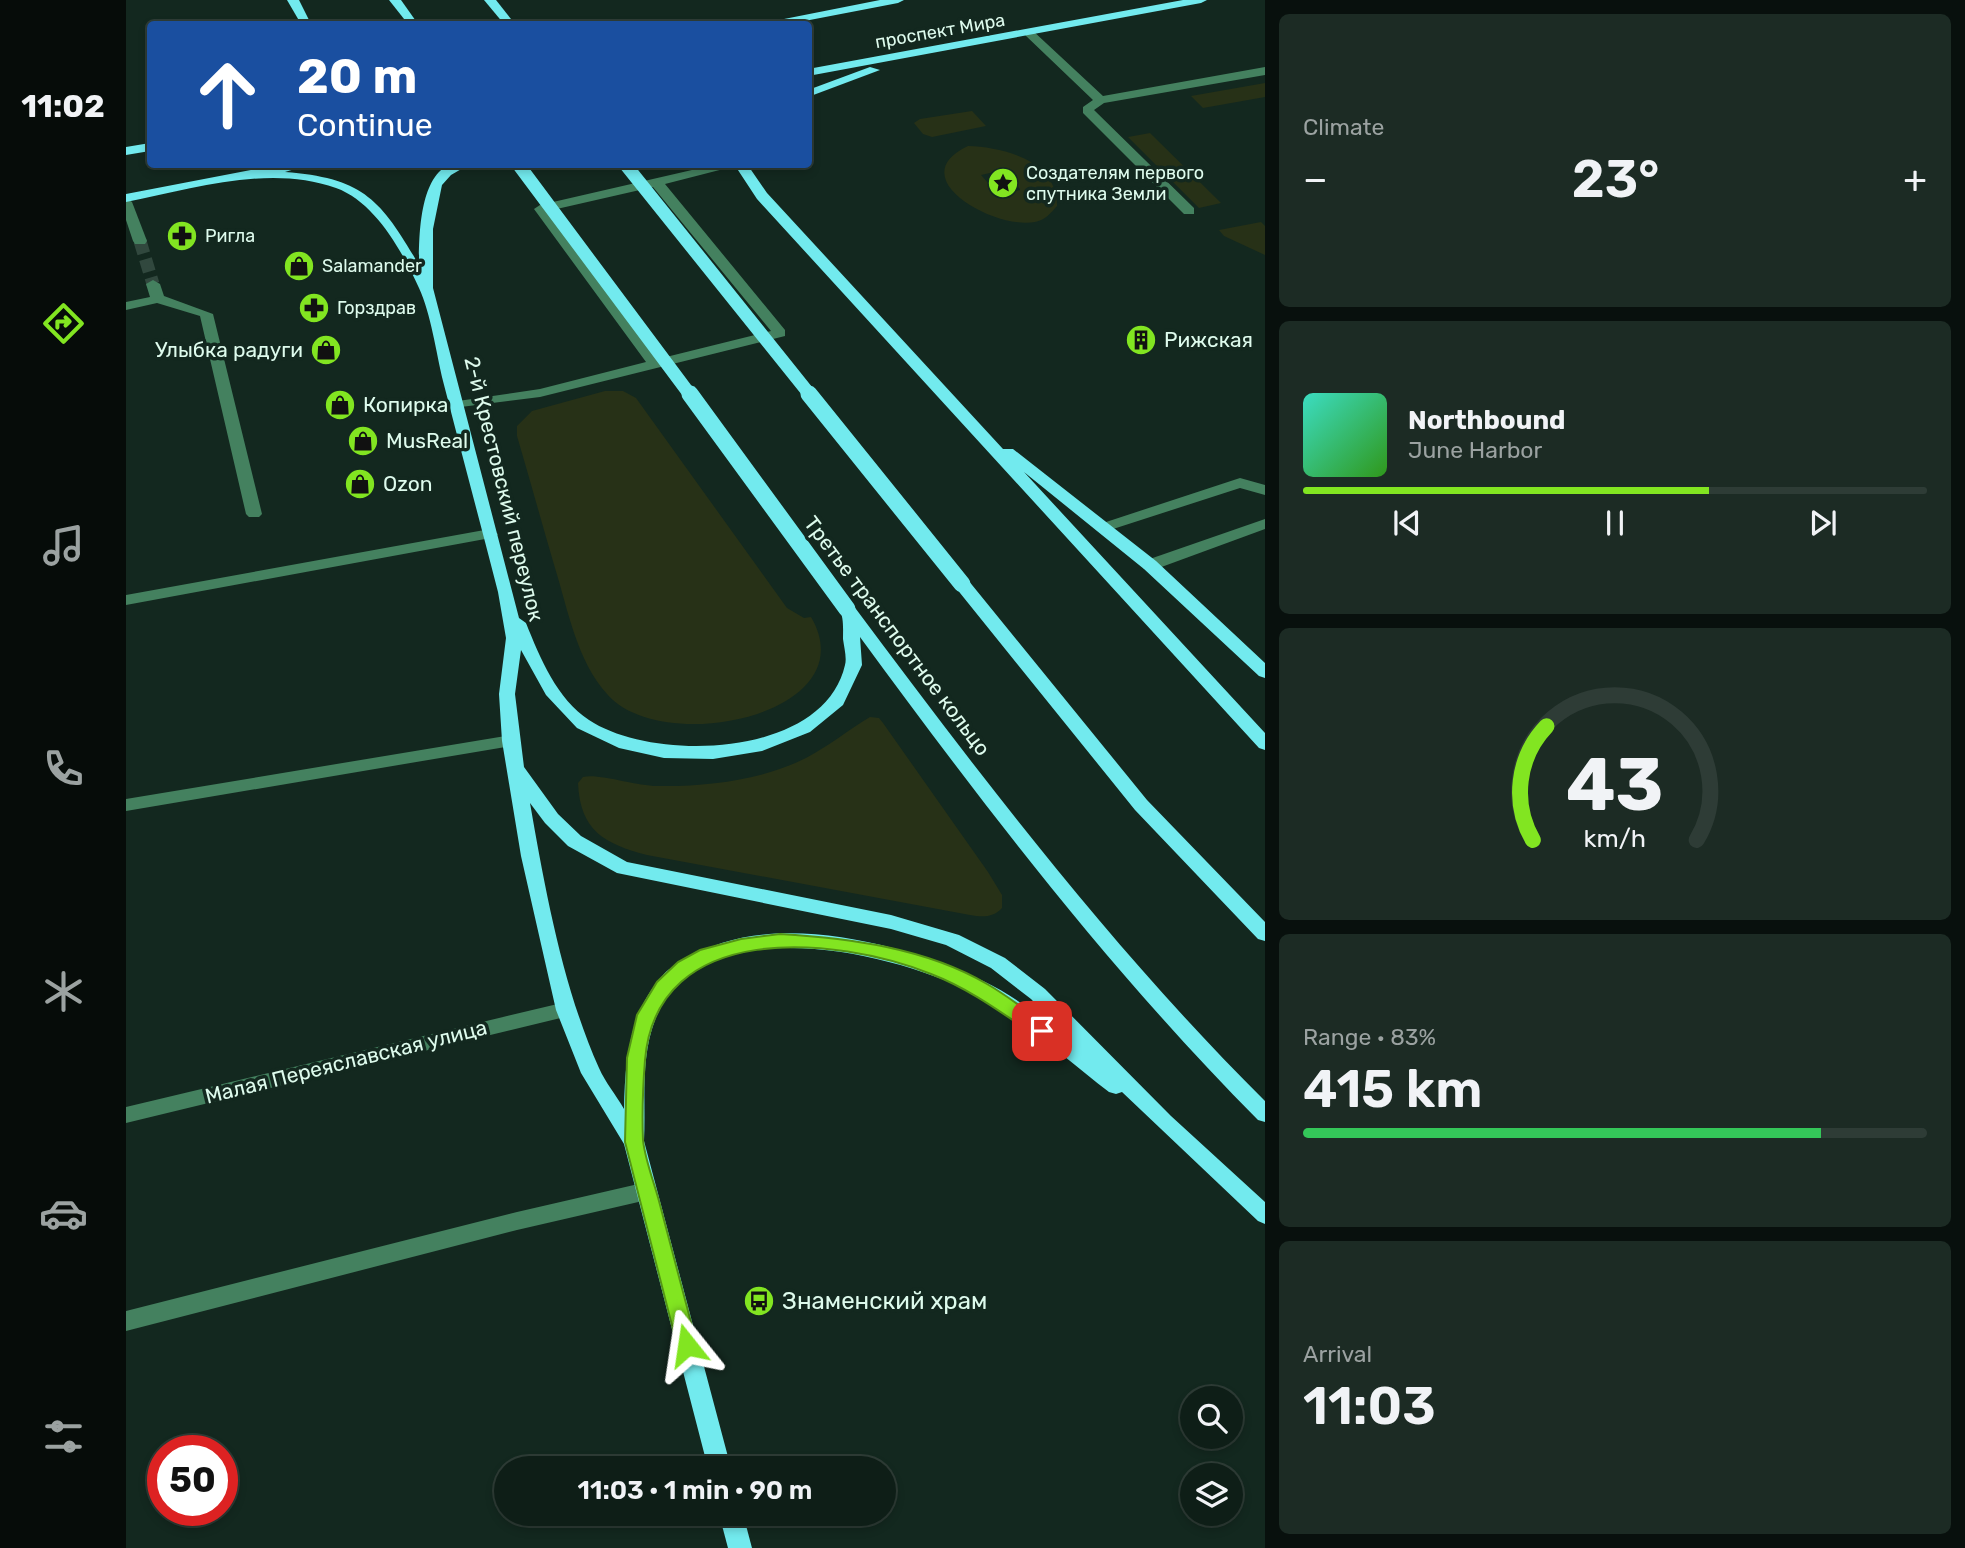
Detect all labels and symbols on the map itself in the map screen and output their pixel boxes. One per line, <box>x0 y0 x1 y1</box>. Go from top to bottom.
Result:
street label: проспект Мира <box>873 9 1007 53</box>
place label: Создателям первого спутника Земли <box>1026 162 1204 205</box>
place icon: Создателям первого спутника Земли <box>986 166 1020 200</box>
pharmacy icon: Ригла <box>165 219 199 253</box>
place label: Ригла <box>205 225 255 247</box>
shop icon: Salamander <box>282 249 316 283</box>
place label: Salamander <box>322 255 422 277</box>
pharmacy icon: Горздрав <box>297 291 331 325</box>
place label: Горздрав <box>337 297 416 319</box>
building icon: Рижская <box>1124 323 1158 357</box>
place label: Рижская <box>1164 327 1253 352</box>
shop icon: Улыбка радуги <box>309 333 343 367</box>
place label: Улыбка радуги <box>155 337 303 362</box>
street label: 2-й Крестовский переулок <box>459 354 549 624</box>
shop icon: Копирка <box>323 388 357 422</box>
place label: Копирка <box>363 392 448 417</box>
shop icon: MusReal <box>346 424 380 458</box>
place label: MusReal <box>386 428 468 453</box>
shop icon: Ozon <box>343 467 377 501</box>
place label: Ozon <box>383 471 433 496</box>
street label: Третье транспортное кольцо <box>799 511 996 760</box>
pin <box>1012 1001 1072 1061</box>
street label: Малая Переяславская улица <box>202 1014 489 1109</box>
bus stop icon: Знаменский храм <box>742 1284 776 1318</box>
place label: Знаменский храм <box>782 1287 987 1315</box>
position arrow <box>650 1308 724 1382</box>
speed limit sign: 50 <box>147 1435 238 1526</box>

